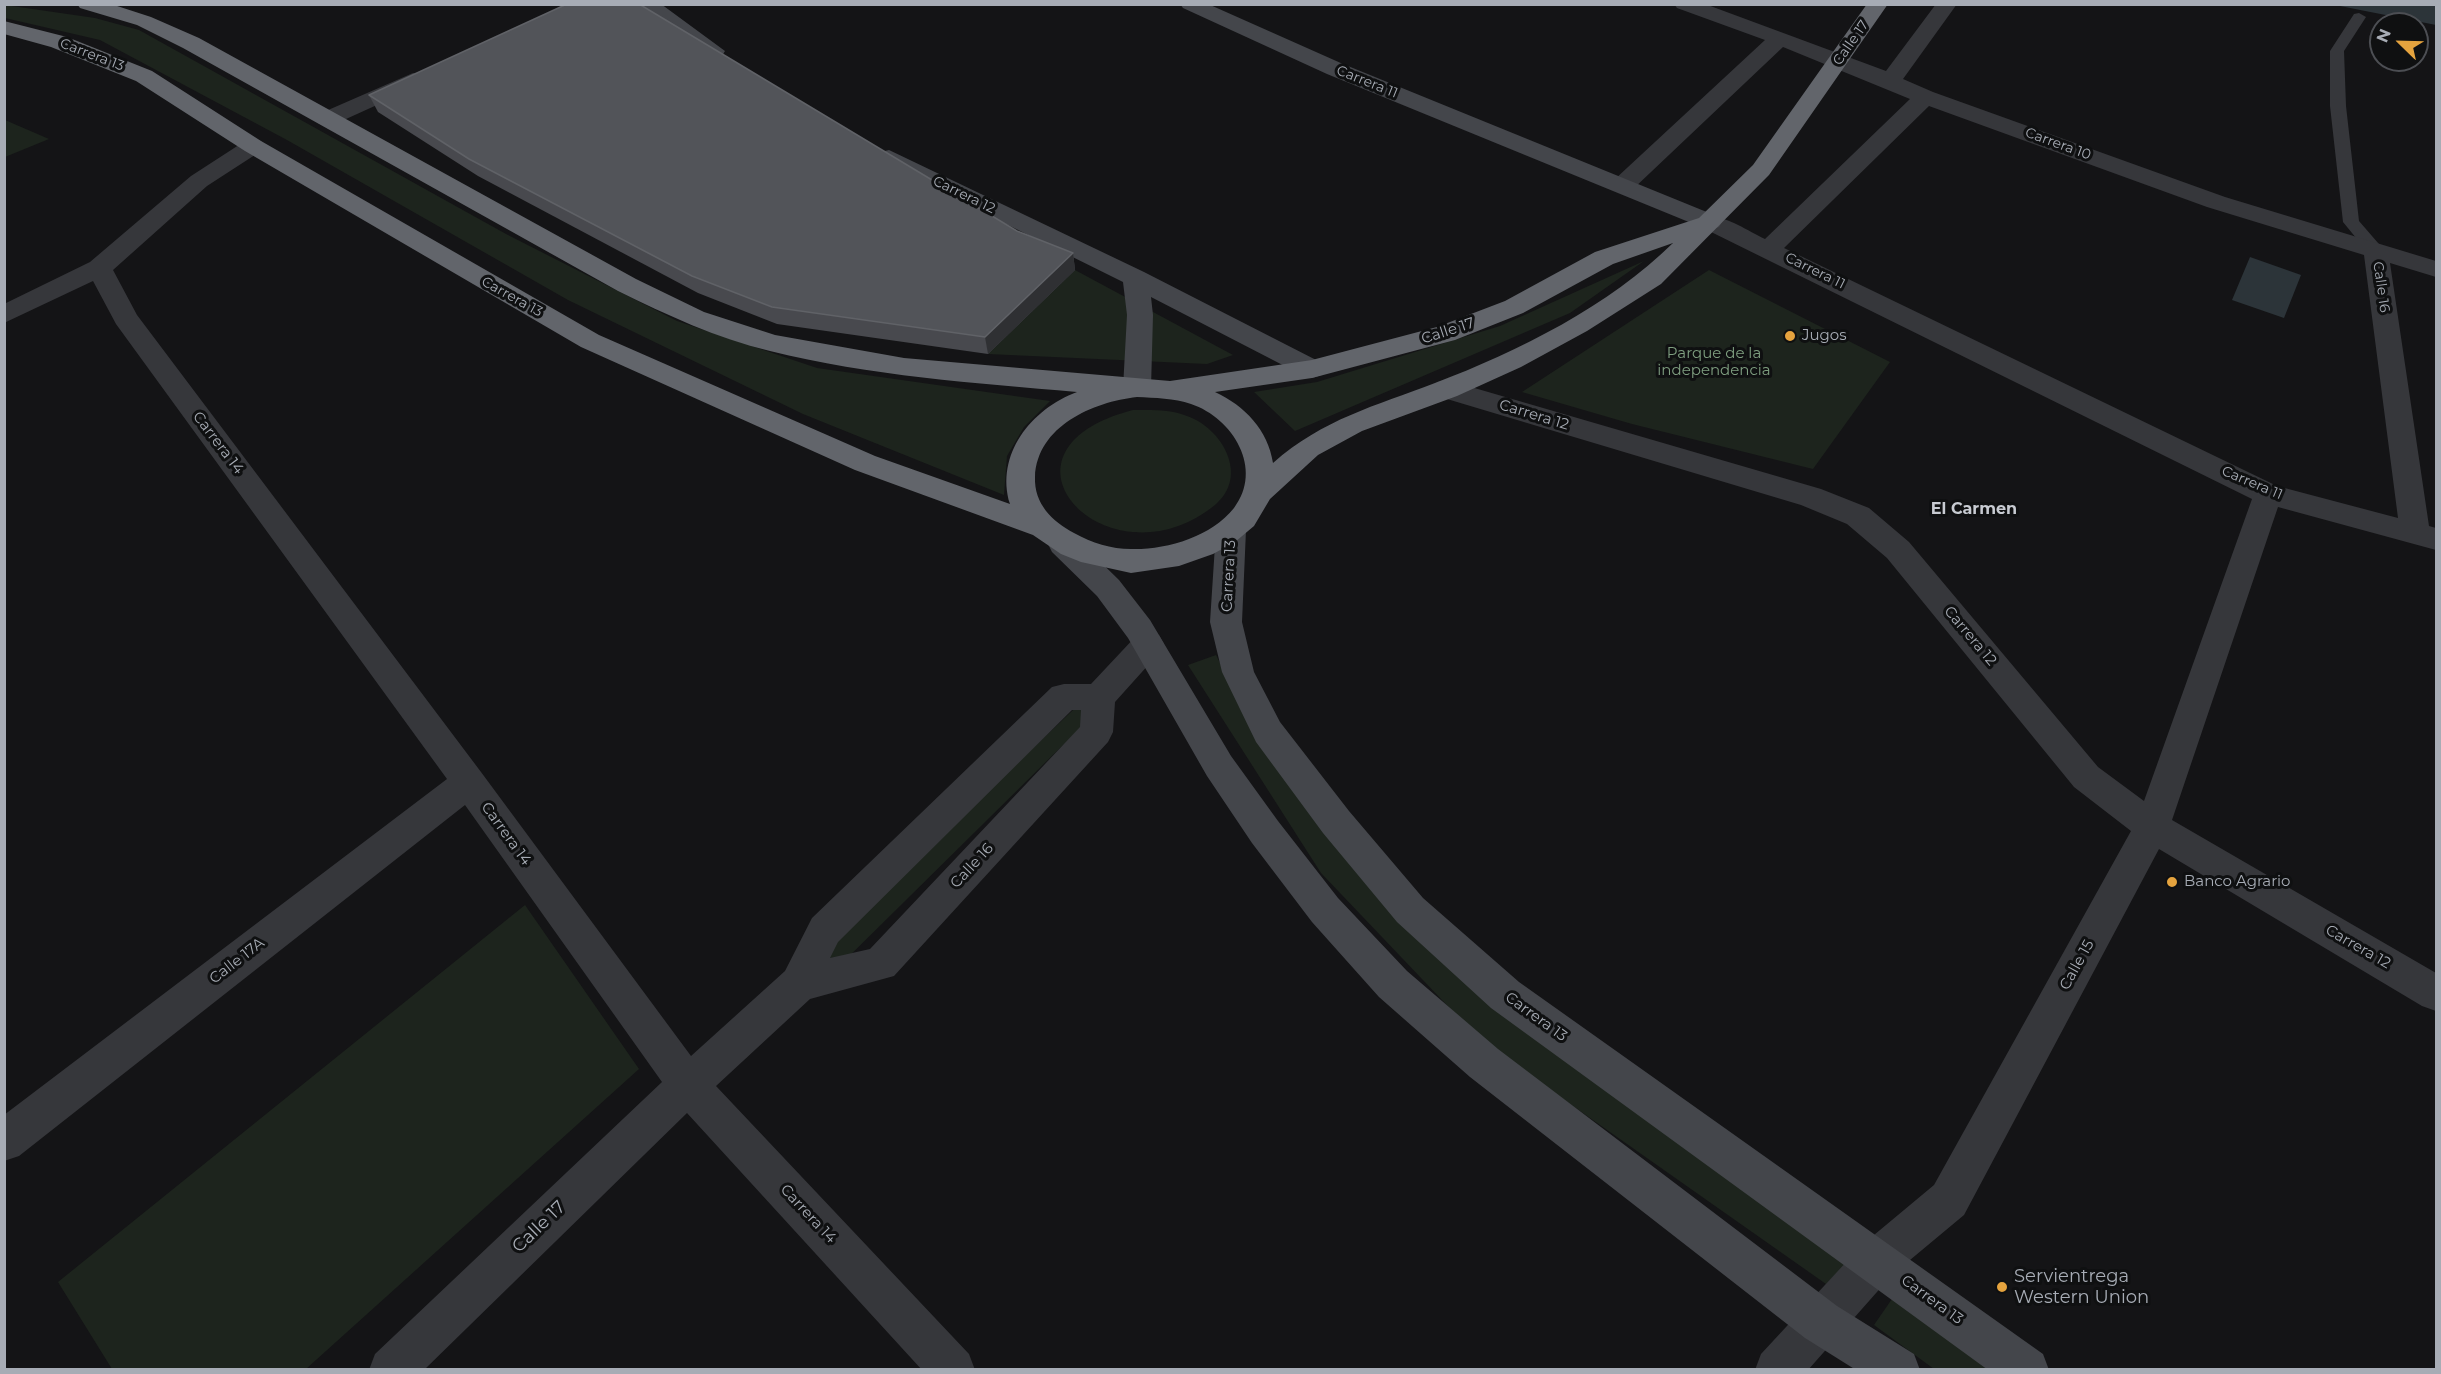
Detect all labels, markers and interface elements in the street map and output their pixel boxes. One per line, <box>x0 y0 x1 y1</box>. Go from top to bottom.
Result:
north arrow <box>2369 12 2429 72</box>
street label: Calle 17 <box>1829 17 1873 69</box>
text: N <box>2373 26 2395 45</box>
street label: Carrera 13 <box>58 35 126 75</box>
street label: Carrera 11 <box>1334 62 1400 102</box>
street label: Carrera 10 <box>2023 124 2093 164</box>
street label: Carrera 12 <box>930 173 998 217</box>
street label: Carrera 11 <box>1782 249 1848 293</box>
street label: Calle 16 <box>2369 260 2393 314</box>
street label: Carrera 13 <box>478 273 546 321</box>
street label: Calle 17 <box>1419 314 1477 348</box>
place label: Jugos <box>1802 327 1847 345</box>
marker: Jugos <box>1783 329 1797 343</box>
park label: Parque de la independencia <box>1657 345 1771 380</box>
street label: Carrera 12 <box>1497 396 1571 434</box>
street label: Carrera 14 <box>189 408 247 478</box>
street label: Carrera 11 <box>2219 463 2285 503</box>
district label: El Carmen <box>1931 499 2017 519</box>
street label: Carrera 13 <box>1218 539 1240 613</box>
street label: Carrera 12 <box>1940 603 2000 669</box>
street label: Carrera 14 <box>477 799 535 869</box>
street label: Calle 16 <box>947 840 997 892</box>
place label: Banco Agrario <box>2184 873 2290 891</box>
marker: Banco Agrario <box>2165 875 2179 889</box>
street label: Carrera 12 <box>2322 921 2394 973</box>
street label: Calle 17A <box>206 934 268 988</box>
street label: Calle 15 <box>2056 937 2098 993</box>
street label: Carrera 13 <box>1501 988 1571 1046</box>
street label: Carrera 14 <box>776 1181 840 1247</box>
street label: Calle 17 <box>508 1196 570 1258</box>
place label: Servientrega Western Union <box>2014 1266 2149 1308</box>
street label: Carrera 13 <box>1897 1271 1967 1329</box>
marker: Servientrega Western Union <box>1995 1280 2009 1294</box>

